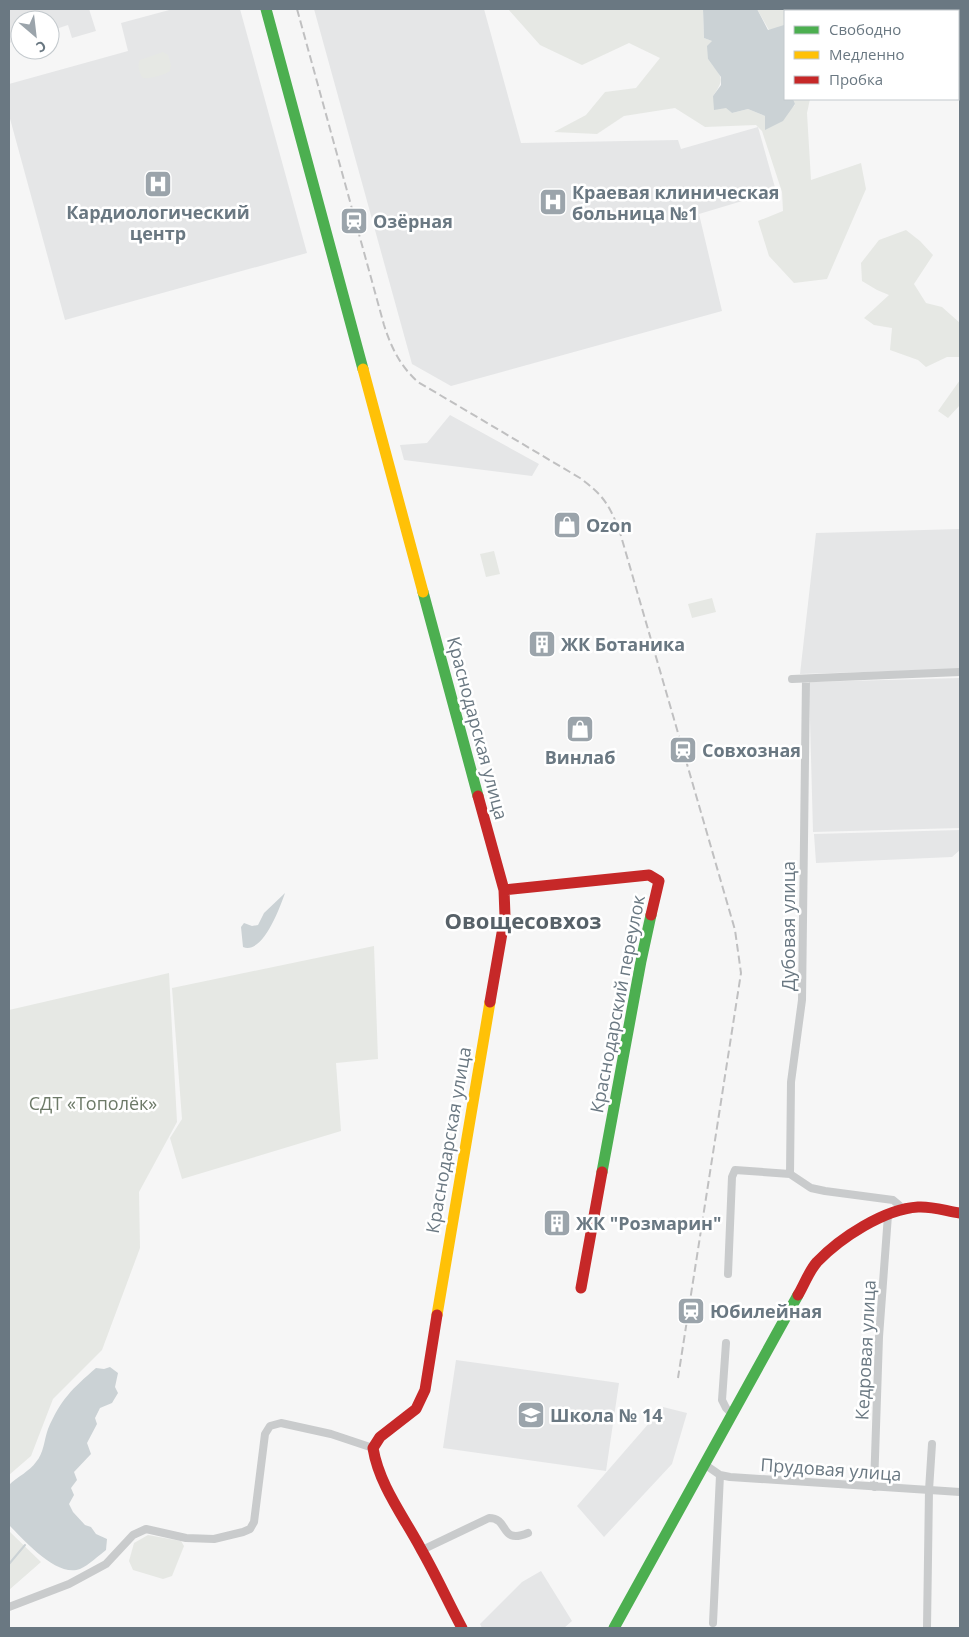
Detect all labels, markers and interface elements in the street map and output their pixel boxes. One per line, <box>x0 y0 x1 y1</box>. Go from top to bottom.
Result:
north arrow <box>10 10 60 60</box>
legend <box>784 10 959 100</box>
text: Свободно <box>829 19 901 39</box>
text: С <box>33 36 50 57</box>
text: Медленно <box>829 44 905 64</box>
text: Пробка <box>829 69 883 89</box>
hospital icon: Кардиологический центр <box>143 169 173 199</box>
place label: Краевая клиническая больница №1 <box>572 180 780 225</box>
hospital icon: Краевая клиническая больница №1 <box>538 187 568 217</box>
place label: Кардиологический центр <box>66 200 250 245</box>
station icon: Озёрная <box>339 206 369 236</box>
place label: Озёрная <box>373 209 453 233</box>
shop icon: Ozon <box>552 510 582 540</box>
place label: Ozon <box>586 513 632 537</box>
building icon: ЖК Ботаника <box>527 629 557 659</box>
place label: ЖК Ботаника <box>561 632 685 656</box>
street label: Краснодарская улица <box>442 634 514 822</box>
shop icon: Винлаб <box>565 714 595 744</box>
station icon: Совхозная <box>668 735 698 765</box>
place label: Совхозная <box>702 738 801 762</box>
place label: Винлаб <box>545 745 615 769</box>
street label: Дубовая улица <box>776 861 800 991</box>
street label: Краснодарский переулок <box>584 892 650 1115</box>
district label: Овощесовхоз <box>445 905 601 935</box>
street label: Краснодарская улица <box>420 1045 476 1235</box>
park label: СДТ «Тополёк» <box>29 1091 157 1115</box>
building icon: ЖК "Розмарин" <box>542 1208 572 1238</box>
place label: ЖК "Розмарин" <box>576 1211 722 1235</box>
street label: Кедровая улица <box>849 1279 881 1421</box>
station icon: Юбилейная <box>676 1296 706 1326</box>
place label: Юбилейная <box>710 1299 822 1323</box>
school or university icon: Школа № 14 <box>516 1400 546 1430</box>
place label: Школа № 14 <box>550 1403 663 1427</box>
street label: Прудовая улица <box>760 1452 902 1486</box>

